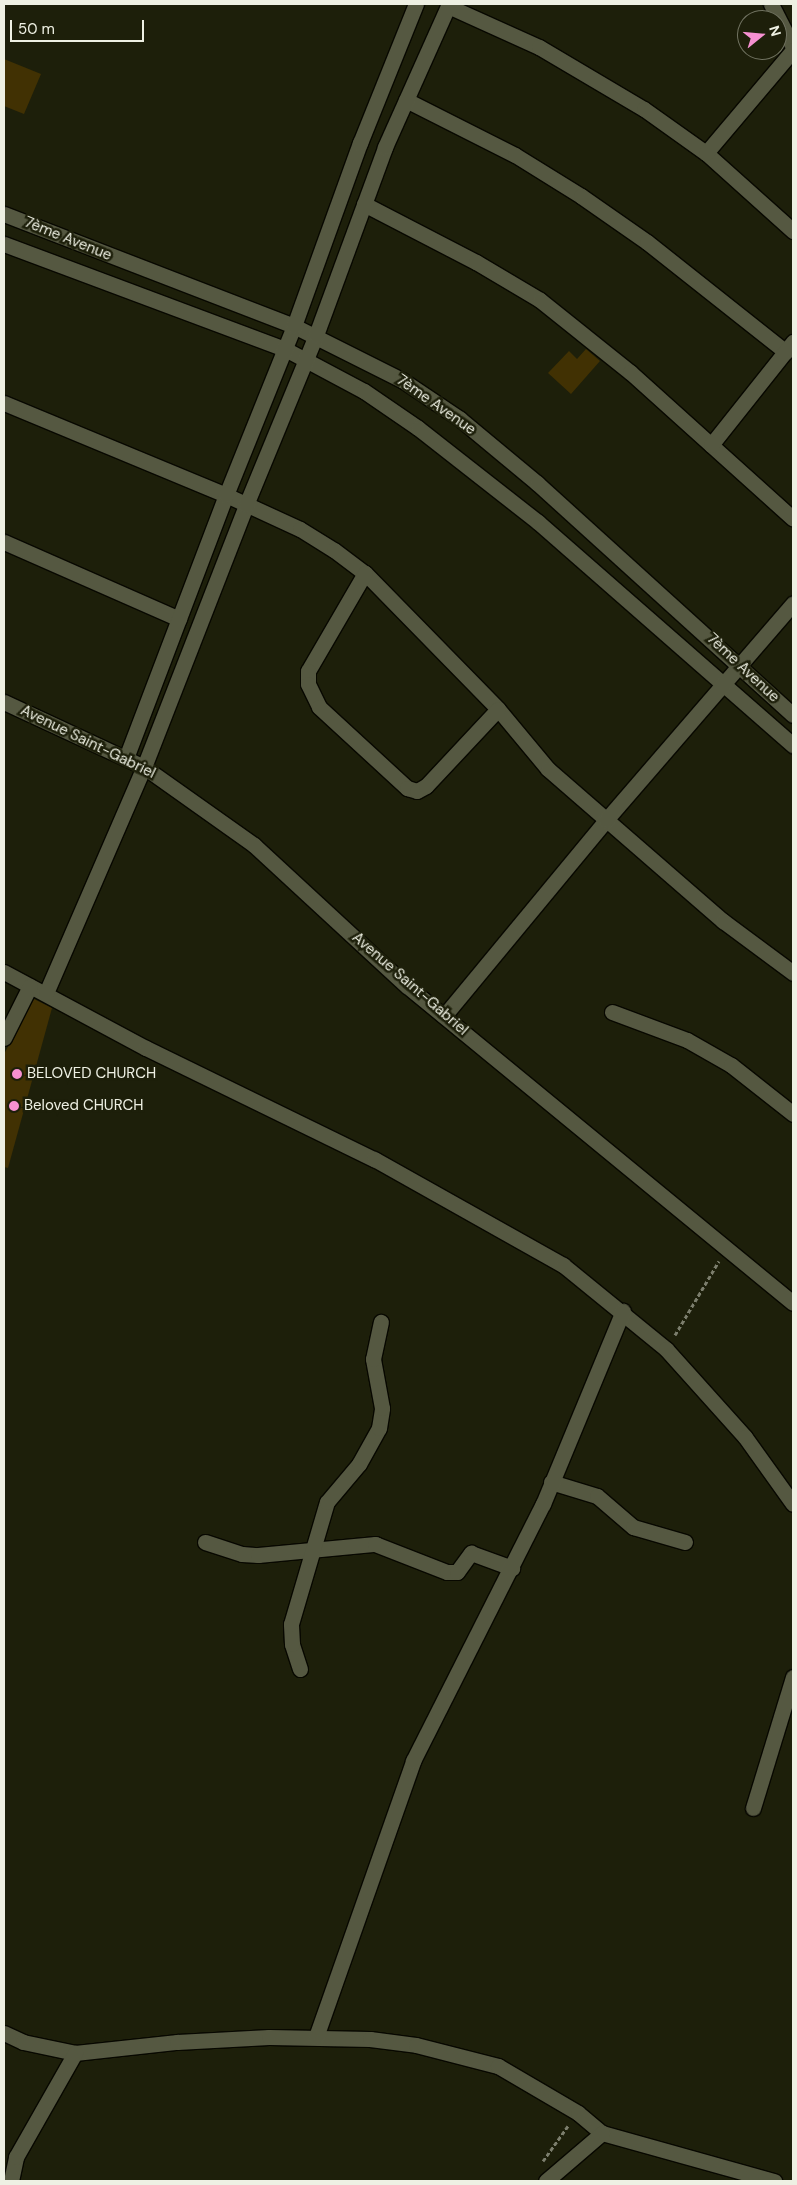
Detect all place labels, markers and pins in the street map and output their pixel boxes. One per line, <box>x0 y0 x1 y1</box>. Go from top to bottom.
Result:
place label: BELOVED CHURCH <box>27 1065 156 1083</box>
marker: BELOVED CHURCH <box>11 1068 23 1080</box>
place label: Beloved CHURCH <box>24 1097 144 1115</box>
marker: Beloved CHURCH <box>8 1100 20 1112</box>

